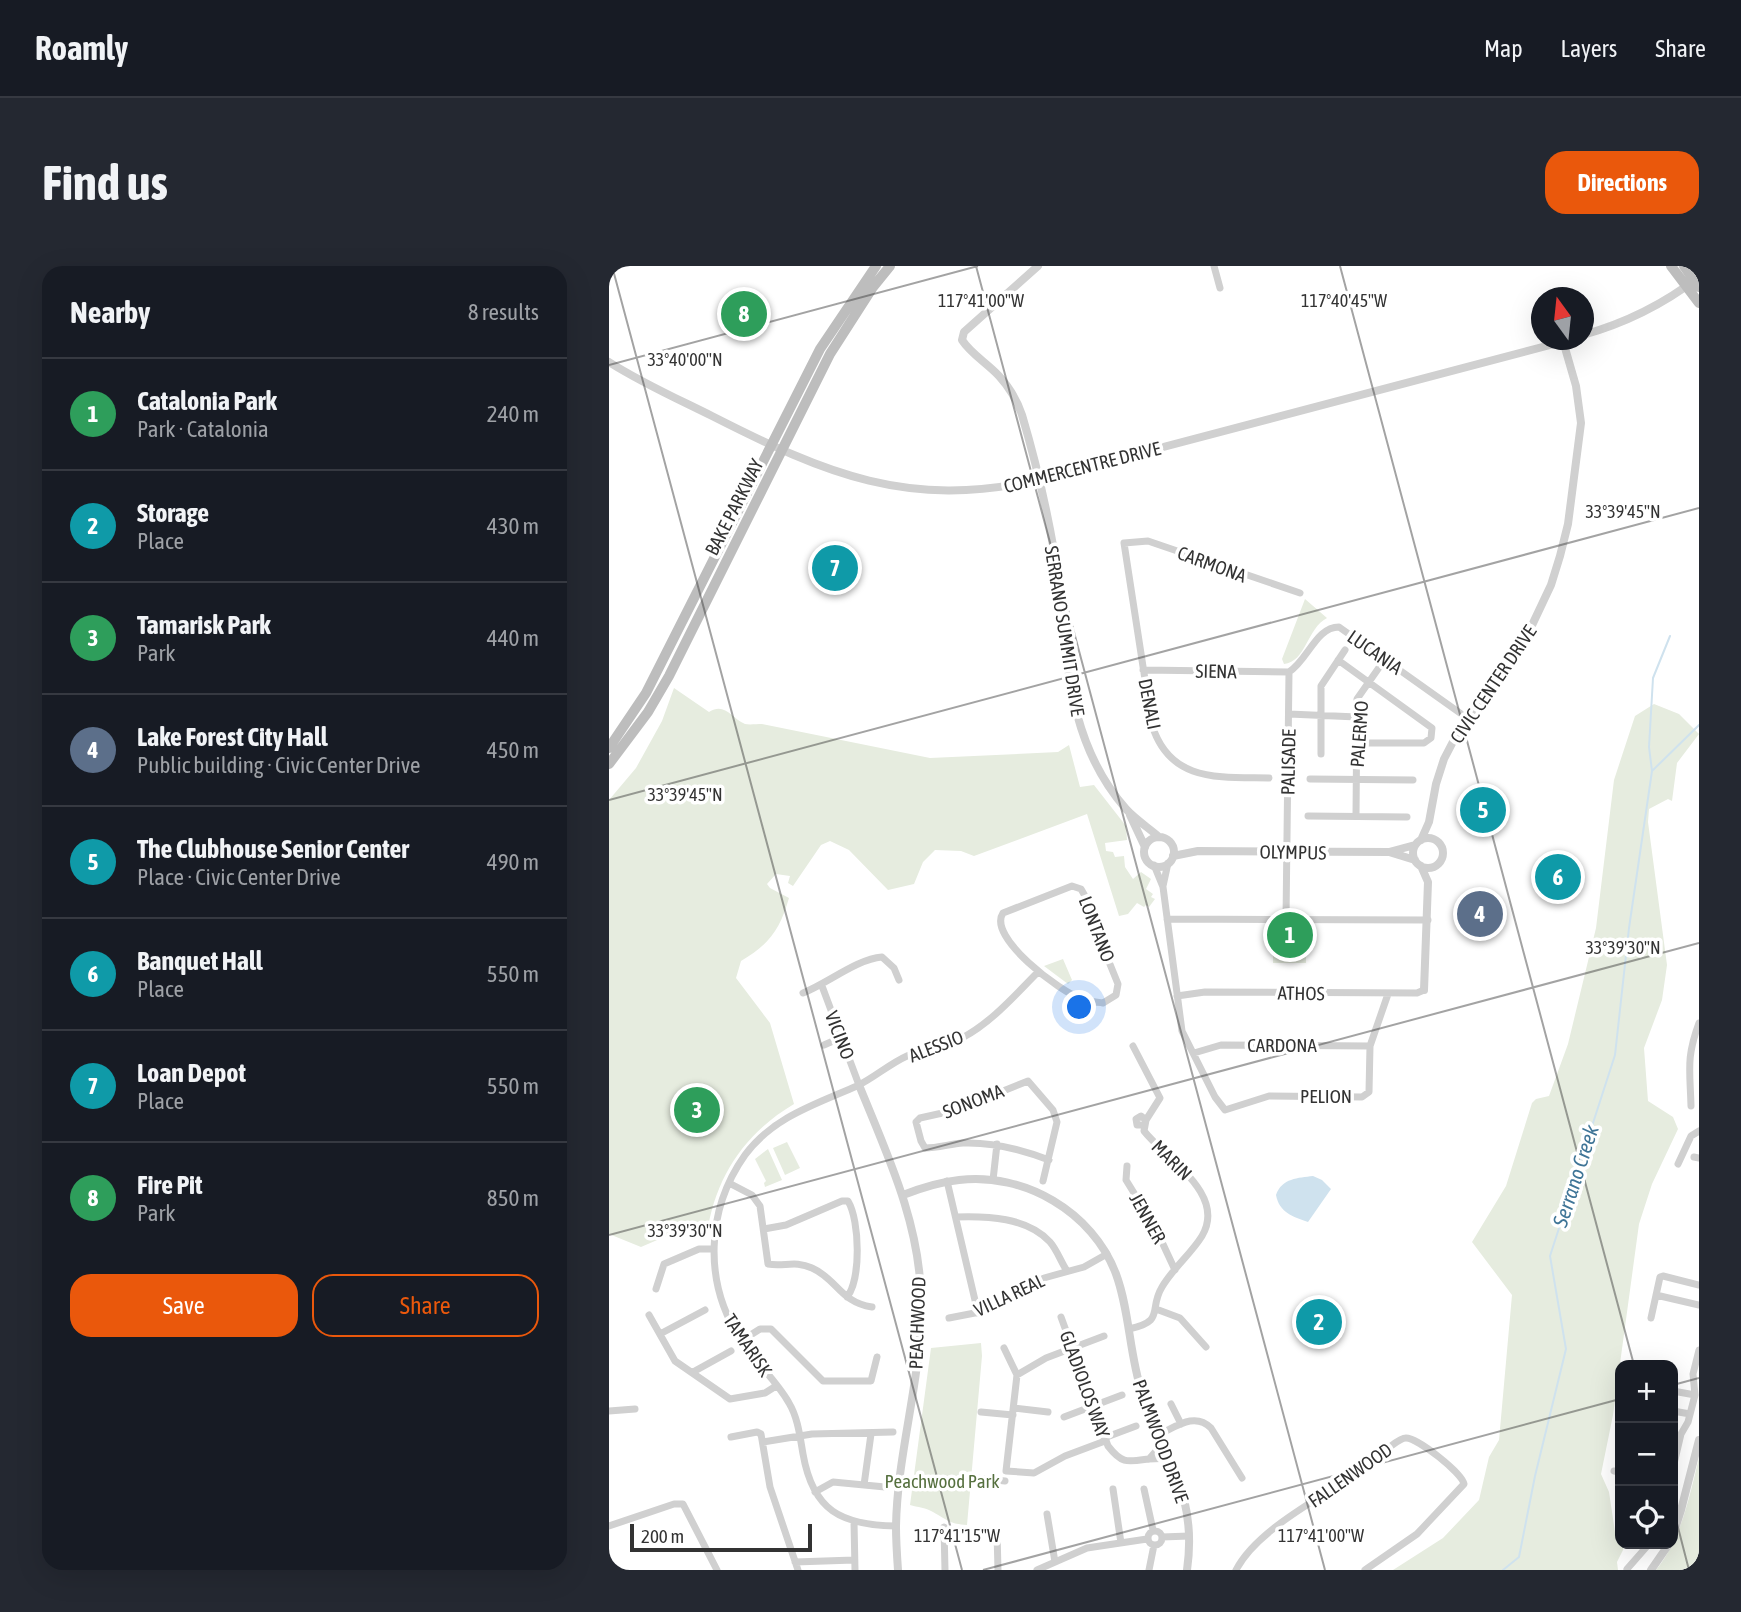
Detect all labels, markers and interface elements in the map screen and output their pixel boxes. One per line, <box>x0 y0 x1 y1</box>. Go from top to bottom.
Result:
text: Roamly <box>35 29 128 67</box>
text: Map <box>1484 35 1523 62</box>
text: Layers <box>1561 35 1617 62</box>
text: Share <box>1655 35 1706 62</box>
button: Directions <box>1545 151 1699 214</box>
text: Find us <box>42 154 168 210</box>
north arrow <box>1531 287 1594 350</box>
pin: 8 <box>721 288 767 340</box>
text: 117°41'00"W <box>938 290 1024 311</box>
text: 117°40'45"W <box>1301 290 1387 311</box>
text: Nearby <box>70 295 150 329</box>
text: 8 results <box>468 299 539 325</box>
text: 33°40'00"N <box>647 349 723 370</box>
text: Catalonia Park <box>137 386 277 416</box>
text: 1 <box>88 401 98 427</box>
text: 240 m <box>487 401 539 427</box>
text: Park · Catalonia <box>137 416 269 442</box>
street label: COMMERCENTRE DRIVE <box>1001 437 1163 497</box>
street label: BAKE PARKWAY <box>700 455 768 559</box>
text: Storage <box>137 498 209 528</box>
text: 33°39'45"N <box>1585 501 1661 522</box>
text: 2 <box>88 513 98 539</box>
text: 430 m <box>487 513 539 539</box>
text: Place <box>137 528 184 554</box>
street label: CARMONA <box>1175 541 1250 587</box>
pin: 7 <box>812 542 858 594</box>
street label: SERRANO SUMMIT DRIVE <box>1041 544 1089 718</box>
text: Tamarisk Park <box>137 610 271 640</box>
street label: CIVIC CENTER DRIVE <box>1445 621 1541 747</box>
text: 3 <box>88 625 98 651</box>
text: 440 m <box>487 625 539 651</box>
street label: LUCANIA <box>1343 625 1407 679</box>
text: Park <box>137 640 175 666</box>
street label: SIENA <box>1195 660 1238 682</box>
street label: DENALI <box>1134 677 1166 731</box>
street label: PALERMO <box>1346 700 1372 768</box>
text: Lake Forest City Hall <box>137 722 328 752</box>
street label: PALISADE <box>1276 729 1300 795</box>
text: 4 <box>88 737 98 763</box>
text: 450 m <box>487 737 539 763</box>
text: Public building · Civic Center Drive <box>137 752 420 778</box>
text: 33°39'45"N <box>647 784 723 805</box>
pin: 5 <box>1460 784 1506 836</box>
text: The Clubhouse Senior Center <box>137 834 409 864</box>
street label: OLYMPUS <box>1259 840 1327 864</box>
text: 5 <box>88 849 98 875</box>
text: 490 m <box>487 849 539 875</box>
pin: 6 <box>1535 851 1581 903</box>
text: Place · Civic Center Drive <box>137 864 341 890</box>
pin: 4 <box>1457 888 1503 940</box>
street label: LONTANO <box>1074 893 1120 965</box>
pin: 1 <box>1267 909 1313 961</box>
text: 33°39'30"N <box>1585 937 1661 958</box>
text: Banquet Hall <box>137 946 263 976</box>
text: 6 <box>88 961 98 987</box>
text: 550 m <box>487 961 539 987</box>
text: Place <box>137 976 184 1002</box>
street label: ATHOS <box>1277 982 1325 1004</box>
your location <box>1062 990 1096 1024</box>
street label: VICINO <box>821 1008 859 1062</box>
street label: ALESSIO <box>906 1026 966 1066</box>
street label: CARDONA <box>1247 1034 1317 1056</box>
text: Loan Depot <box>137 1058 246 1088</box>
text: 7 <box>88 1073 98 1099</box>
text: 550 m <box>487 1073 539 1099</box>
street label: SONOMA <box>939 1079 1007 1123</box>
pin: 3 <box>674 1084 720 1136</box>
street label: PELION <box>1300 1085 1352 1107</box>
text: Place <box>137 1088 184 1114</box>
water label: Serrano Creek <box>1547 1121 1603 1231</box>
street label: MARIN <box>1147 1135 1197 1185</box>
text: Fire Pit <box>137 1170 202 1200</box>
text: 8 <box>88 1185 98 1211</box>
text: 850 m <box>487 1185 539 1211</box>
street label: JENNER <box>1125 1189 1171 1247</box>
text: Park <box>137 1200 175 1226</box>
text: 33°39'30"N <box>647 1220 723 1241</box>
street label: VILLA REAL <box>970 1269 1048 1321</box>
button: Save <box>70 1274 298 1337</box>
button: Share <box>312 1274 539 1337</box>
street label: PEACHWOOD <box>904 1276 930 1370</box>
pin: 2 <box>1296 1296 1342 1348</box>
street label: TAMARISK <box>719 1310 777 1381</box>
street label: GLADIOLOS WAY <box>1055 1328 1115 1441</box>
map controls <box>1615 1360 1678 1549</box>
button: + <box>1615 1360 1678 1423</box>
street label: PALMWOOD DRIVE <box>1129 1376 1193 1506</box>
button: − <box>1615 1423 1678 1486</box>
street label: FALLENWOOD <box>1304 1438 1396 1512</box>
park label: Peachwood Park <box>884 1470 1000 1492</box>
button: locate <box>1615 1486 1678 1549</box>
scale bar <box>630 1521 812 1553</box>
text: 200 m <box>641 1525 684 1547</box>
text: 117°41'15"W <box>914 1525 1000 1546</box>
text: 117°41'00"W <box>1278 1525 1364 1546</box>

